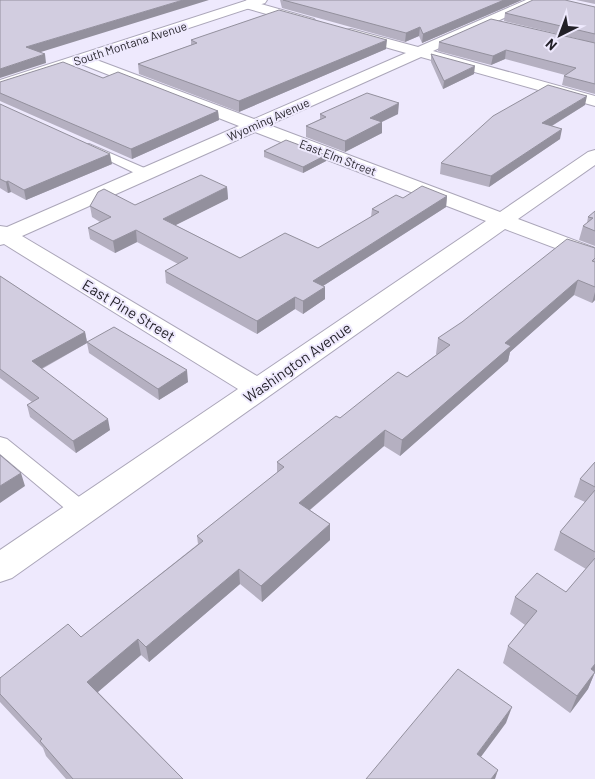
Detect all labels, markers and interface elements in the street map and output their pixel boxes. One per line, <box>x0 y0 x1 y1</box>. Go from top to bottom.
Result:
north arrow <box>535 10 585 60</box>
street label: South Montana Avenue <box>72 18 188 68</box>
text: N <box>542 36 560 54</box>
street label: Wyoming Avenue <box>225 95 311 143</box>
street label: East Elm Street <box>298 136 378 178</box>
street label: East Pine Street <box>79 275 179 345</box>
street label: Washington Avenue <box>240 318 354 406</box>

